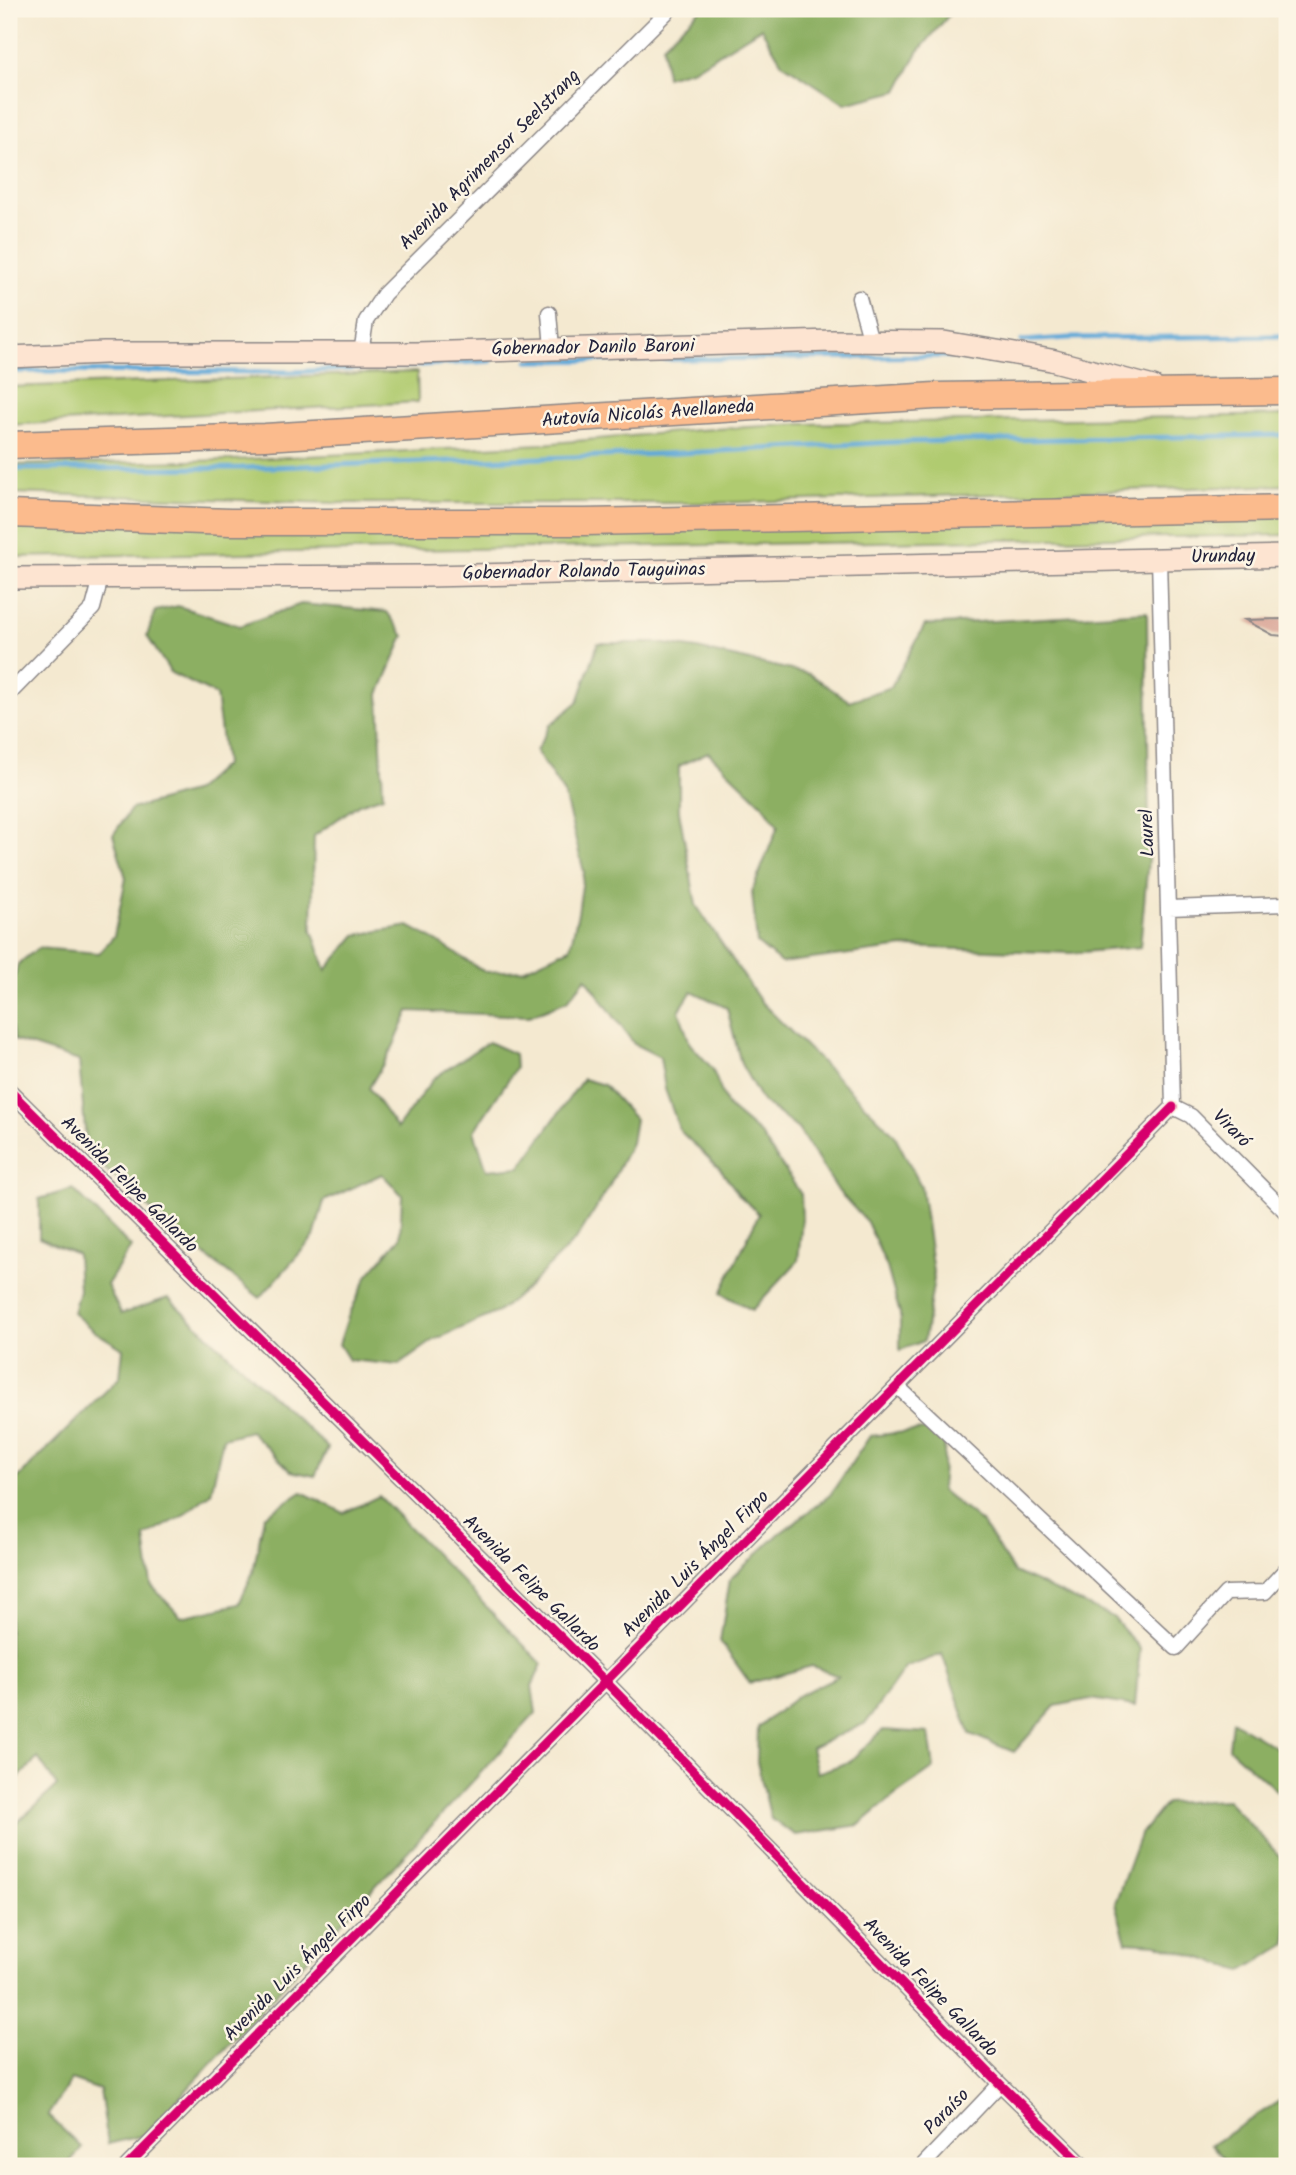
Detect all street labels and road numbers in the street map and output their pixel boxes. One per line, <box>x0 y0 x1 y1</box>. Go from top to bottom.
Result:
street label: Avenida Agrimensor Seelstrang <box>392 62 588 258</box>
street label: Gobernador Danilo Baroni <box>491 331 696 365</box>
street label: Autovía Nicolás Avellaneda <box>541 392 755 436</box>
street label: Urunday <box>1191 541 1256 573</box>
street label: Gobernador Rolando Tauguinas <box>462 555 706 589</box>
street label: Laurel <box>1132 808 1164 857</box>
street label: Viraró <box>1205 1103 1258 1156</box>
street label: Avenida Felipe Gallardo <box>53 1109 205 1261</box>
street label: Avenida Luis Ángel Firpo <box>615 1483 777 1645</box>
street label: Avenida Felipe Gallardo <box>455 1508 607 1660</box>
street label: Avenida Luis Ángel Firpo <box>217 1887 379 2049</box>
street label: Avenida Felipe Gallardo <box>855 1911 1005 2065</box>
street label: Paraíso <box>917 2082 977 2142</box>

